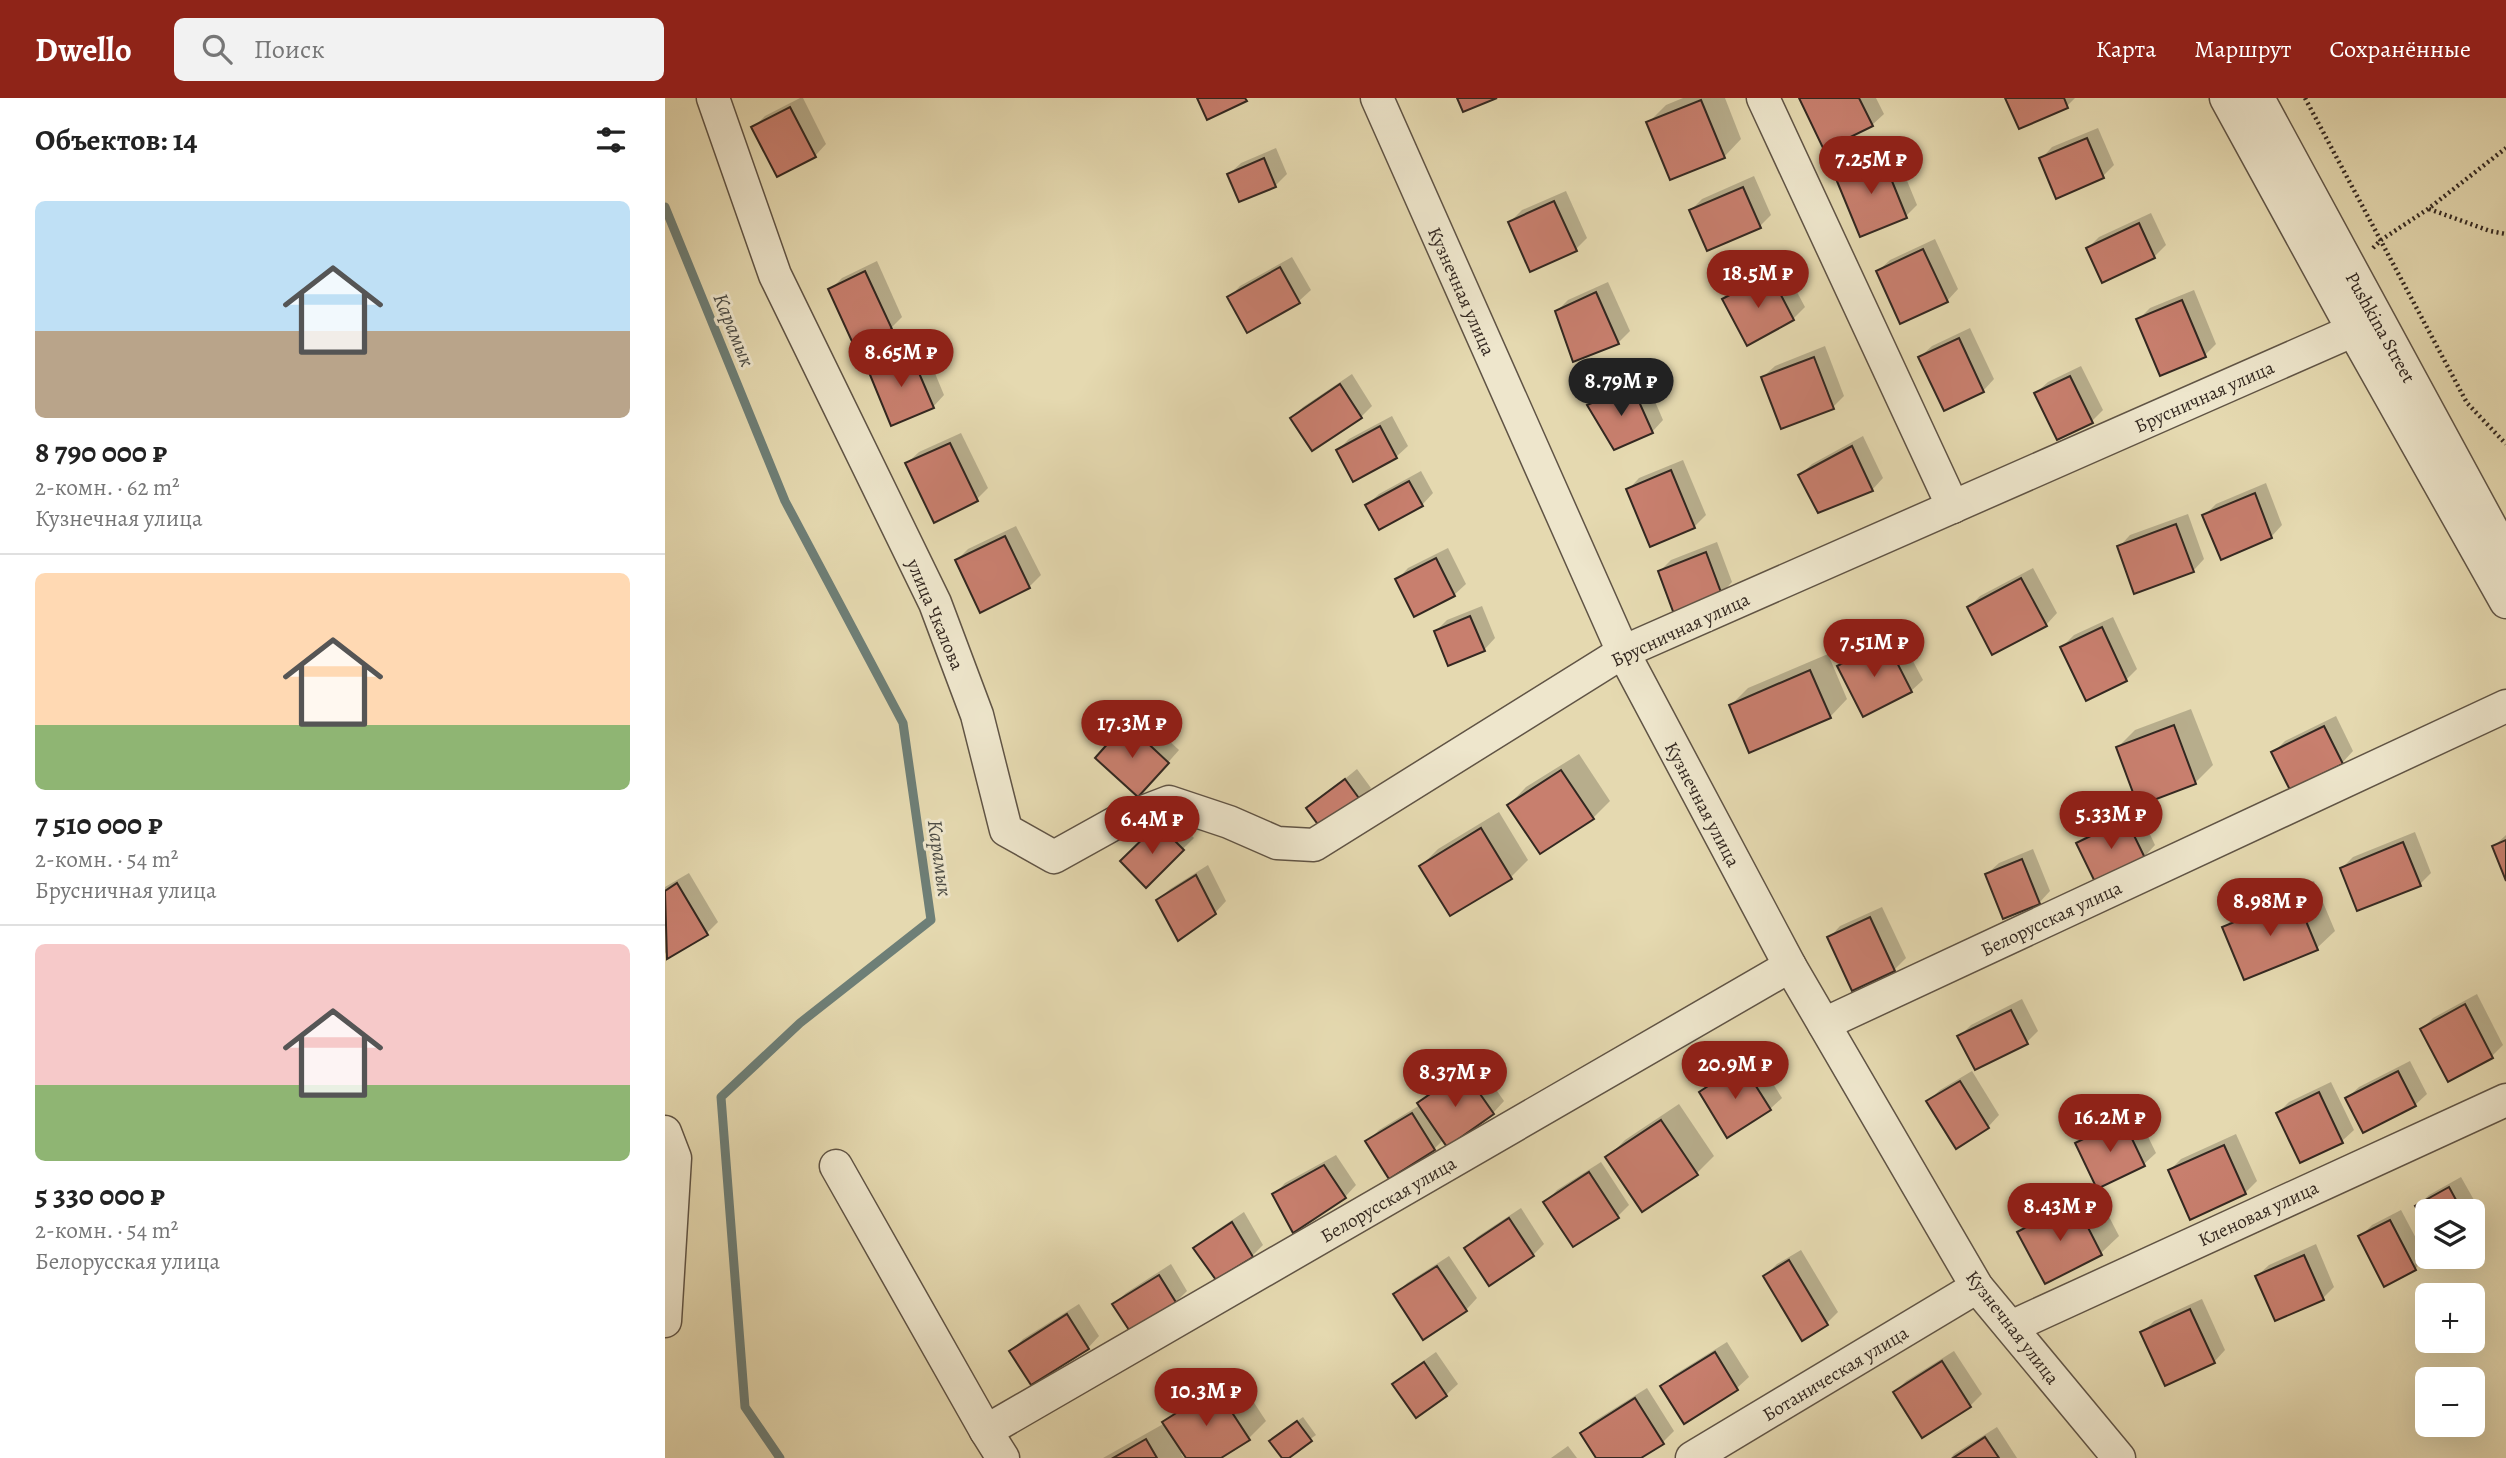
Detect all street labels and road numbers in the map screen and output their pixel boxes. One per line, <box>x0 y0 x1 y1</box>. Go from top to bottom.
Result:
street label: Кузнечная улица <box>1421 223 1501 360</box>
street label: Pushkina Street <box>2339 267 2421 388</box>
street label: Брусничная улица <box>2131 354 2278 439</box>
street label: улица Чкалова <box>900 554 970 674</box>
street label: Брусничная улица <box>1607 586 1754 673</box>
street label: Кузнечная улица <box>1658 737 1746 872</box>
street label: Белорусская улица <box>1977 875 2126 963</box>
street label: Белорусская улица <box>1316 1150 1461 1249</box>
street label: Кленовая улица <box>2194 1175 2323 1253</box>
street label: Кузнечная улица <box>1959 1265 2065 1390</box>
street label: Ботаническая улица <box>1758 1320 1914 1428</box>

